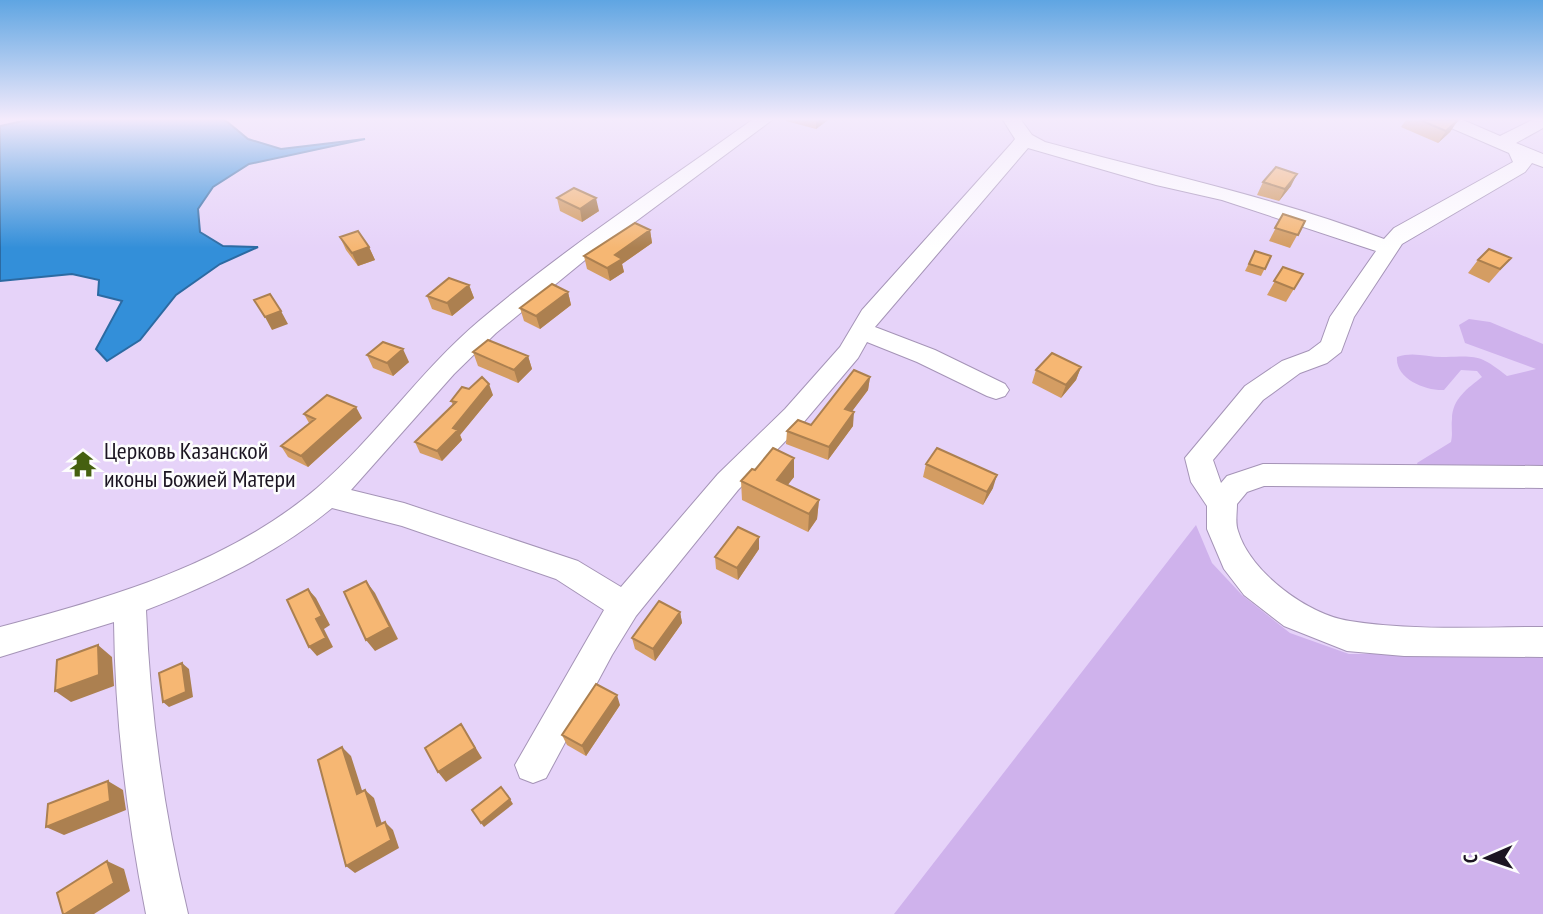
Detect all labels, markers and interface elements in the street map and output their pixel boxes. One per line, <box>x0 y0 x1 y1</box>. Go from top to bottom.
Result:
place label: Церковь Казанской иконы Божией Матери <box>104 435 295 494</box>
temple icon: Церковь Казанской иконы Божией Матери <box>68 449 98 479</box>
north arrow <box>1452 823 1522 893</box>
text: С <box>1458 854 1482 863</box>

